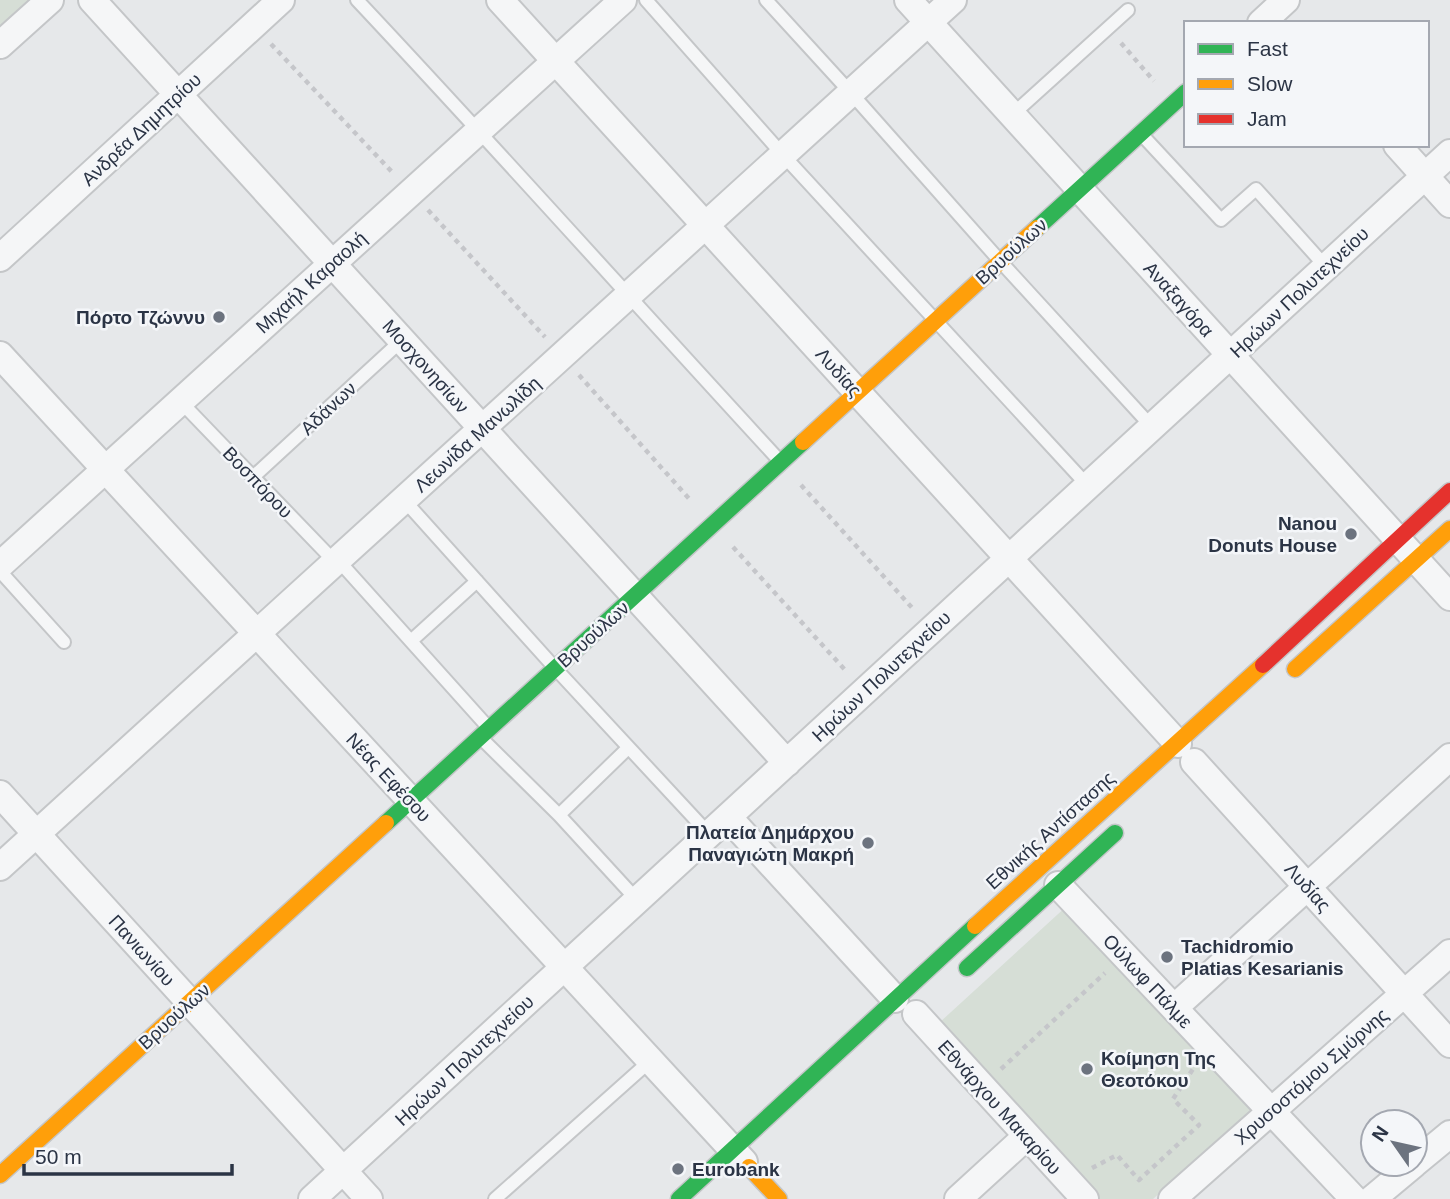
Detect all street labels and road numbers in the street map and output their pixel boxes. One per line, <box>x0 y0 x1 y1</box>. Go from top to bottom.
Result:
street label: Ανδρέα Δημητρίου <box>77 69 205 190</box>
street label: Βρυούλων <box>971 214 1051 289</box>
street label: Ηρώων Πολυτεχνείου <box>1226 223 1373 362</box>
street label: Μιχαήλ Καραολή <box>252 227 371 337</box>
street label: Αναξαγόρα <box>1139 258 1218 341</box>
street label: Μοσχονησίων <box>378 315 473 417</box>
street label: Λυδίας <box>811 344 866 401</box>
street label: Λεωνίδα Μανωλίδη <box>410 372 545 496</box>
street label: Αδάνων <box>296 377 360 439</box>
street label: Βοσπόρου <box>219 443 297 522</box>
street label: Βρυούλων <box>553 597 633 672</box>
street label: Ηρώων Πολυτεχνείου <box>808 607 955 746</box>
street label: Νέας Εφέσου <box>342 729 435 826</box>
street label: Εθνικής Αντίστασης <box>982 767 1119 894</box>
street label: Λυδίας <box>1280 859 1335 916</box>
street label: Πανιωνίου <box>104 911 179 990</box>
street label: Ούλωφ Πάλμε <box>1099 930 1197 1033</box>
street label: Βρυούλων <box>134 979 214 1054</box>
street label: Ηρώων Πολυτεχνείου <box>391 991 538 1130</box>
street label: Χρυσοστόμου Σμύρνης <box>1230 1004 1392 1149</box>
street label: Εθνάρχου Μακαρίου <box>934 1036 1065 1179</box>

